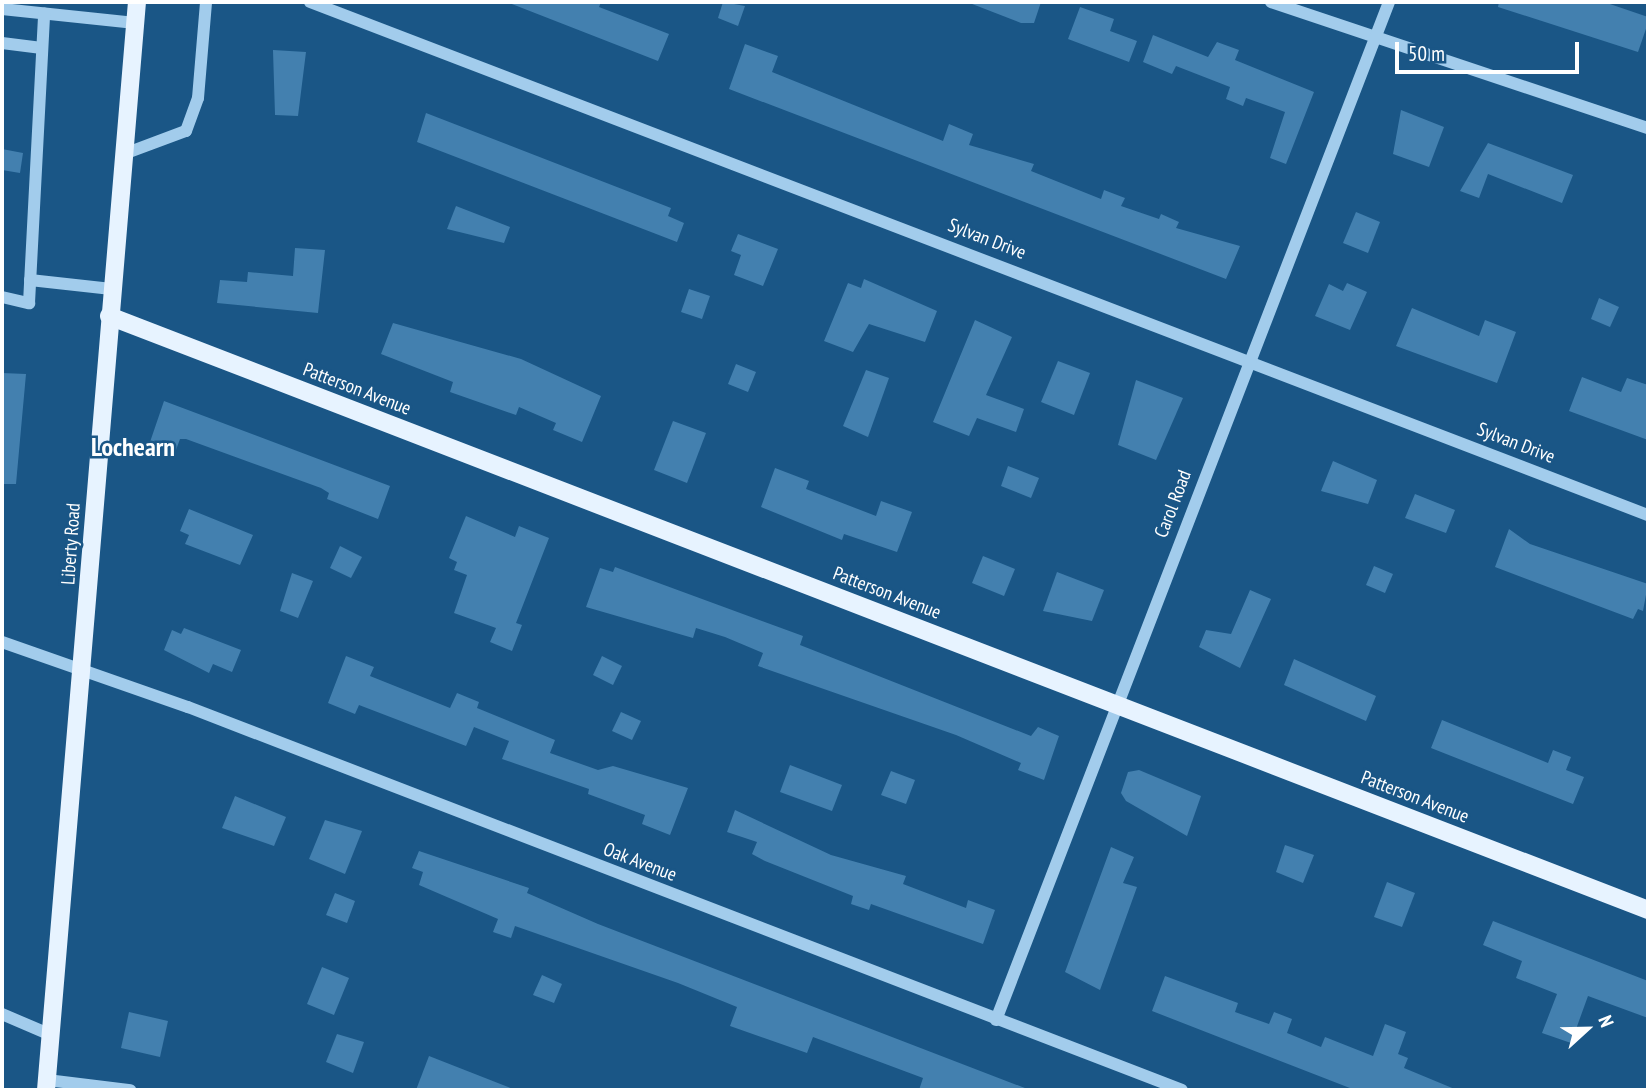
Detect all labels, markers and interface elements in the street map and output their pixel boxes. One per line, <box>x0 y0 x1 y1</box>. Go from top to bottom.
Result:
scale bar <box>1398 28 1582 72</box>
text: 50 m <box>1408 40 1445 67</box>
street label: Sylvan Drive <box>945 214 1029 264</box>
street label: Patterson Avenue <box>300 358 414 420</box>
street label: Sylvan Drive <box>1474 418 1558 468</box>
district label: Lochearn <box>91 431 175 463</box>
street label: Carol Road <box>1150 467 1196 541</box>
street label: Liberty Road <box>57 502 85 586</box>
street label: Patterson Avenue <box>830 562 944 624</box>
street label: Patterson Avenue <box>1358 766 1472 828</box>
street label: Oak Avenue <box>600 837 680 887</box>
north arrow <box>1552 994 1622 1064</box>
text: N <box>1593 1012 1620 1030</box>

